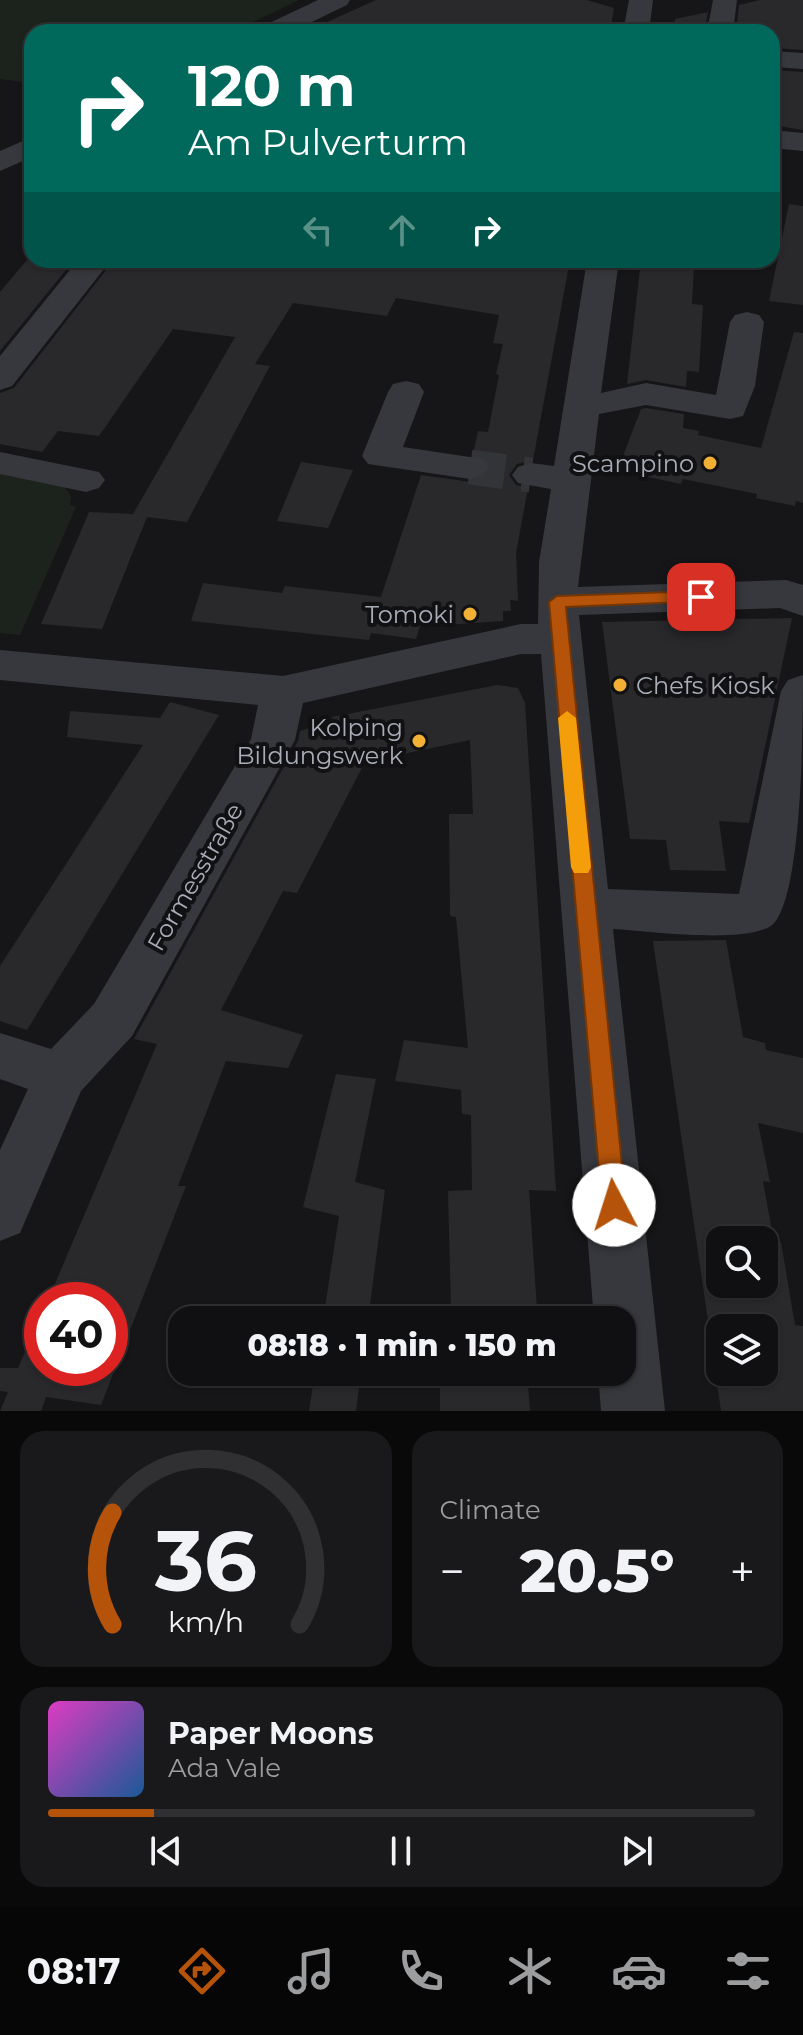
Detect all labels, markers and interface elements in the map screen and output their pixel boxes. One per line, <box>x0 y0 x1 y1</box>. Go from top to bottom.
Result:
text: 120 m <box>188 52 356 120</box>
icon: right <box>56 56 160 160</box>
text: Am Pulverturm <box>188 120 468 164</box>
icon: left <box>296 208 340 252</box>
icon: ahead <box>380 208 424 252</box>
icon: right <box>464 208 508 252</box>
place label: Scampino <box>572 449 694 478</box>
marker: Scampino <box>701 454 719 472</box>
pin <box>667 563 735 631</box>
icon: arrive <box>679 575 723 619</box>
place label: Tomoki <box>365 600 454 629</box>
marker: Tomoki <box>461 605 479 623</box>
place label: Chefs Kiosk <box>636 671 775 700</box>
marker: Chefs Kiosk <box>611 676 629 694</box>
place label: Kolping Bildungswerk <box>236 713 404 770</box>
marker: Kolping Bildungswerk <box>410 732 428 750</box>
street label: Formesstraße <box>141 798 249 956</box>
position arrow <box>572 1163 656 1247</box>
map controls <box>706 1226 778 1386</box>
button: search <box>706 1226 778 1298</box>
speed limit sign: 40 <box>24 1282 128 1386</box>
button: layers <box>706 1314 778 1386</box>
text: 08:18 · 1 min · 150 m <box>247 1327 557 1364</box>
text: Climate <box>440 1494 541 1526</box>
text: 36 <box>154 1510 257 1612</box>
text: 20.5° <box>520 1534 674 1607</box>
text: − <box>440 1544 465 1598</box>
text: + <box>730 1544 755 1598</box>
text: km/h <box>168 1604 244 1639</box>
text: Paper Moons <box>168 1715 374 1752</box>
text: Ada Vale <box>168 1752 281 1784</box>
icon: previous <box>144 1829 188 1873</box>
icon: pause <box>379 1829 423 1873</box>
icon: next <box>615 1829 659 1873</box>
icon: directions <box>174 1943 230 1999</box>
icon: music <box>283 1943 339 1999</box>
icon: phone <box>393 1943 449 1999</box>
icon: climate <box>502 1943 558 1999</box>
icon: car <box>611 1943 667 1999</box>
icon: filters <box>720 1943 776 1999</box>
text: 08:17 <box>27 1949 121 1993</box>

